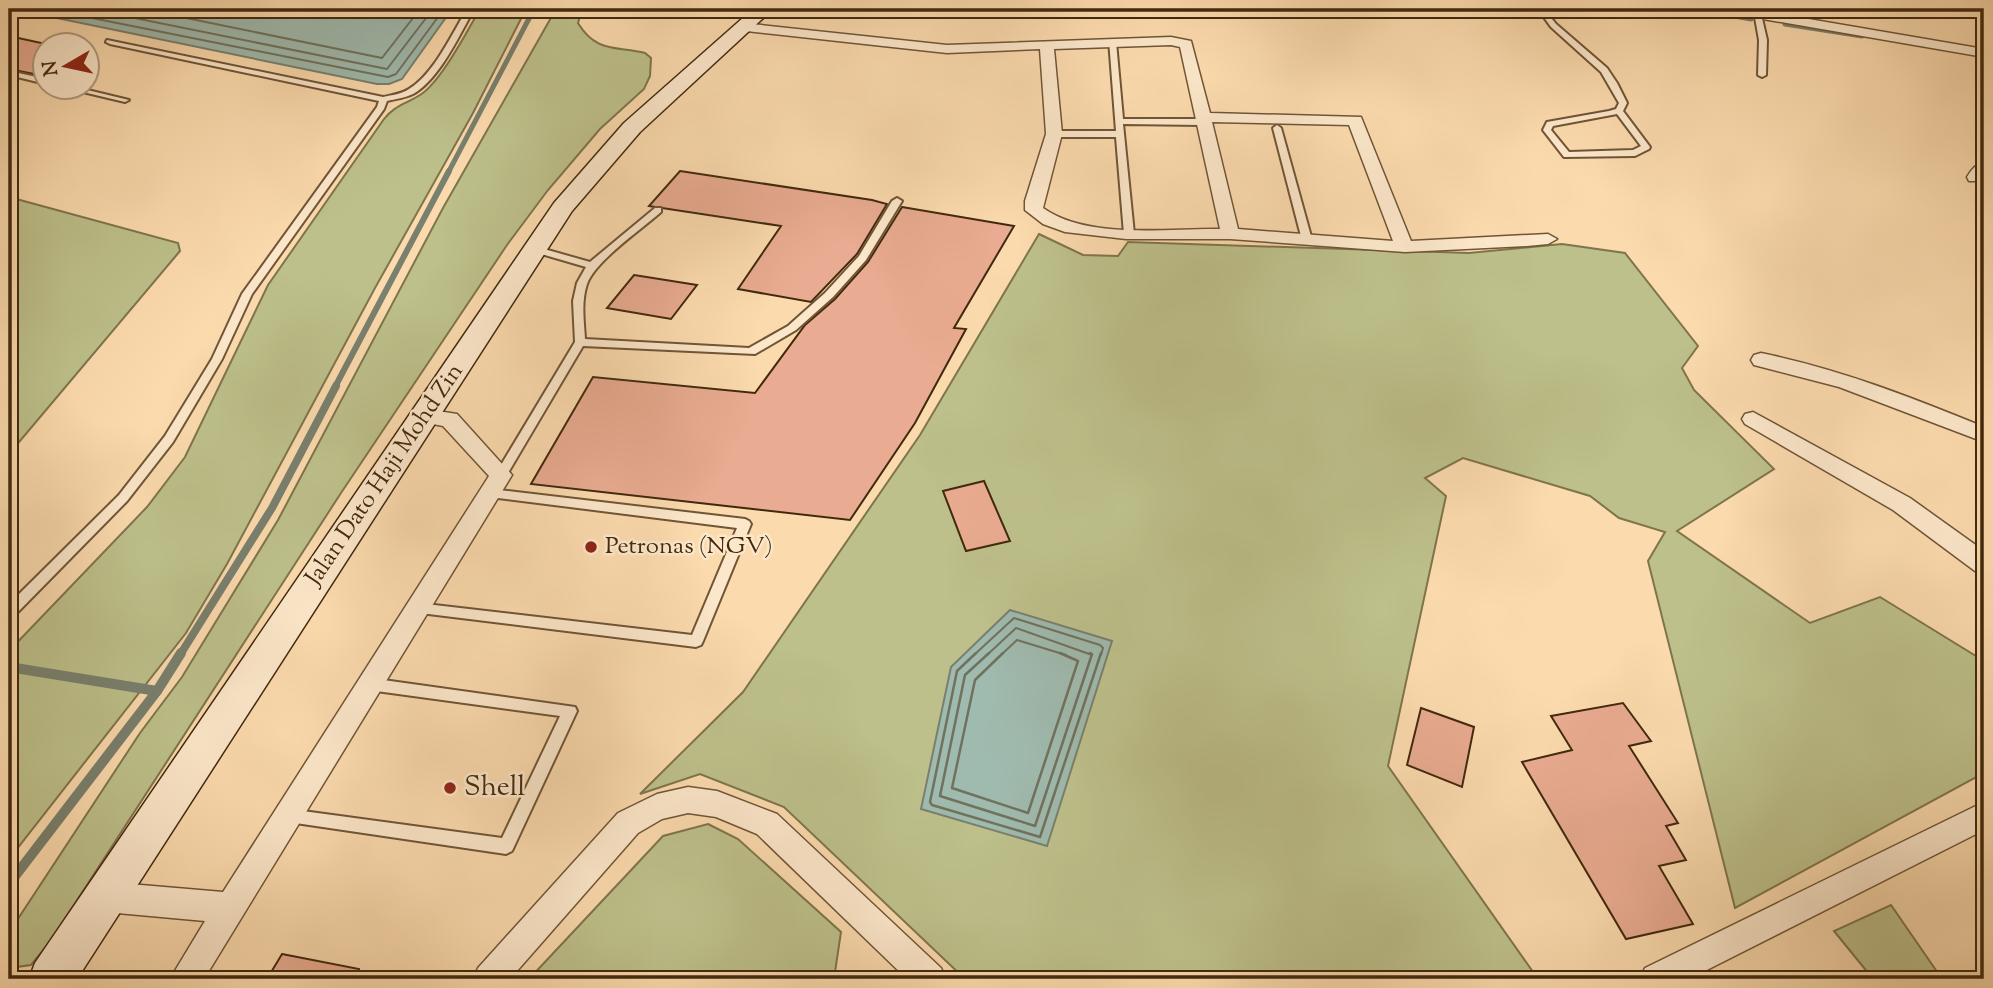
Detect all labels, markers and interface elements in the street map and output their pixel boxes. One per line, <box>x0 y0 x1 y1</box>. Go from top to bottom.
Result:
north arrow <box>32 32 102 102</box>
text: N <box>37 59 66 78</box>
street label: Jalan Dato Haji Mohd Zin <box>297 357 472 595</box>
place label: Petronas (NGV) <box>605 530 773 564</box>
marker: Petronas (NGV) <box>583 539 599 555</box>
place label: Shell <box>464 768 526 808</box>
marker: Shell <box>442 780 458 796</box>

